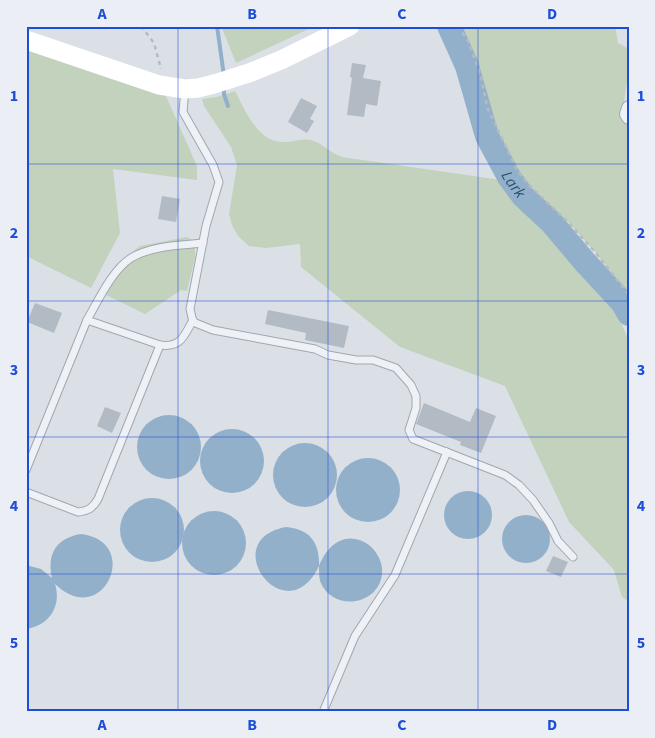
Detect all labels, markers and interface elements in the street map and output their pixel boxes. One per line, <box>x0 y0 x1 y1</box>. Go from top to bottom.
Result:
text: A <box>96 3 107 25</box>
text: B <box>247 3 257 25</box>
text: C <box>397 3 407 25</box>
text: D <box>547 3 557 25</box>
text: 1 <box>10 85 18 107</box>
text: 1 <box>637 85 645 107</box>
water label: Lark <box>496 167 531 203</box>
text: 2 <box>10 222 18 244</box>
text: 2 <box>637 222 645 244</box>
text: 3 <box>10 359 18 381</box>
text: 3 <box>637 359 645 381</box>
text: 4 <box>10 495 19 517</box>
text: 4 <box>637 495 646 517</box>
text: 5 <box>10 632 18 654</box>
text: 5 <box>637 632 645 654</box>
text: A <box>96 714 107 736</box>
text: B <box>247 714 257 736</box>
text: C <box>397 714 407 736</box>
text: D <box>547 714 557 736</box>

